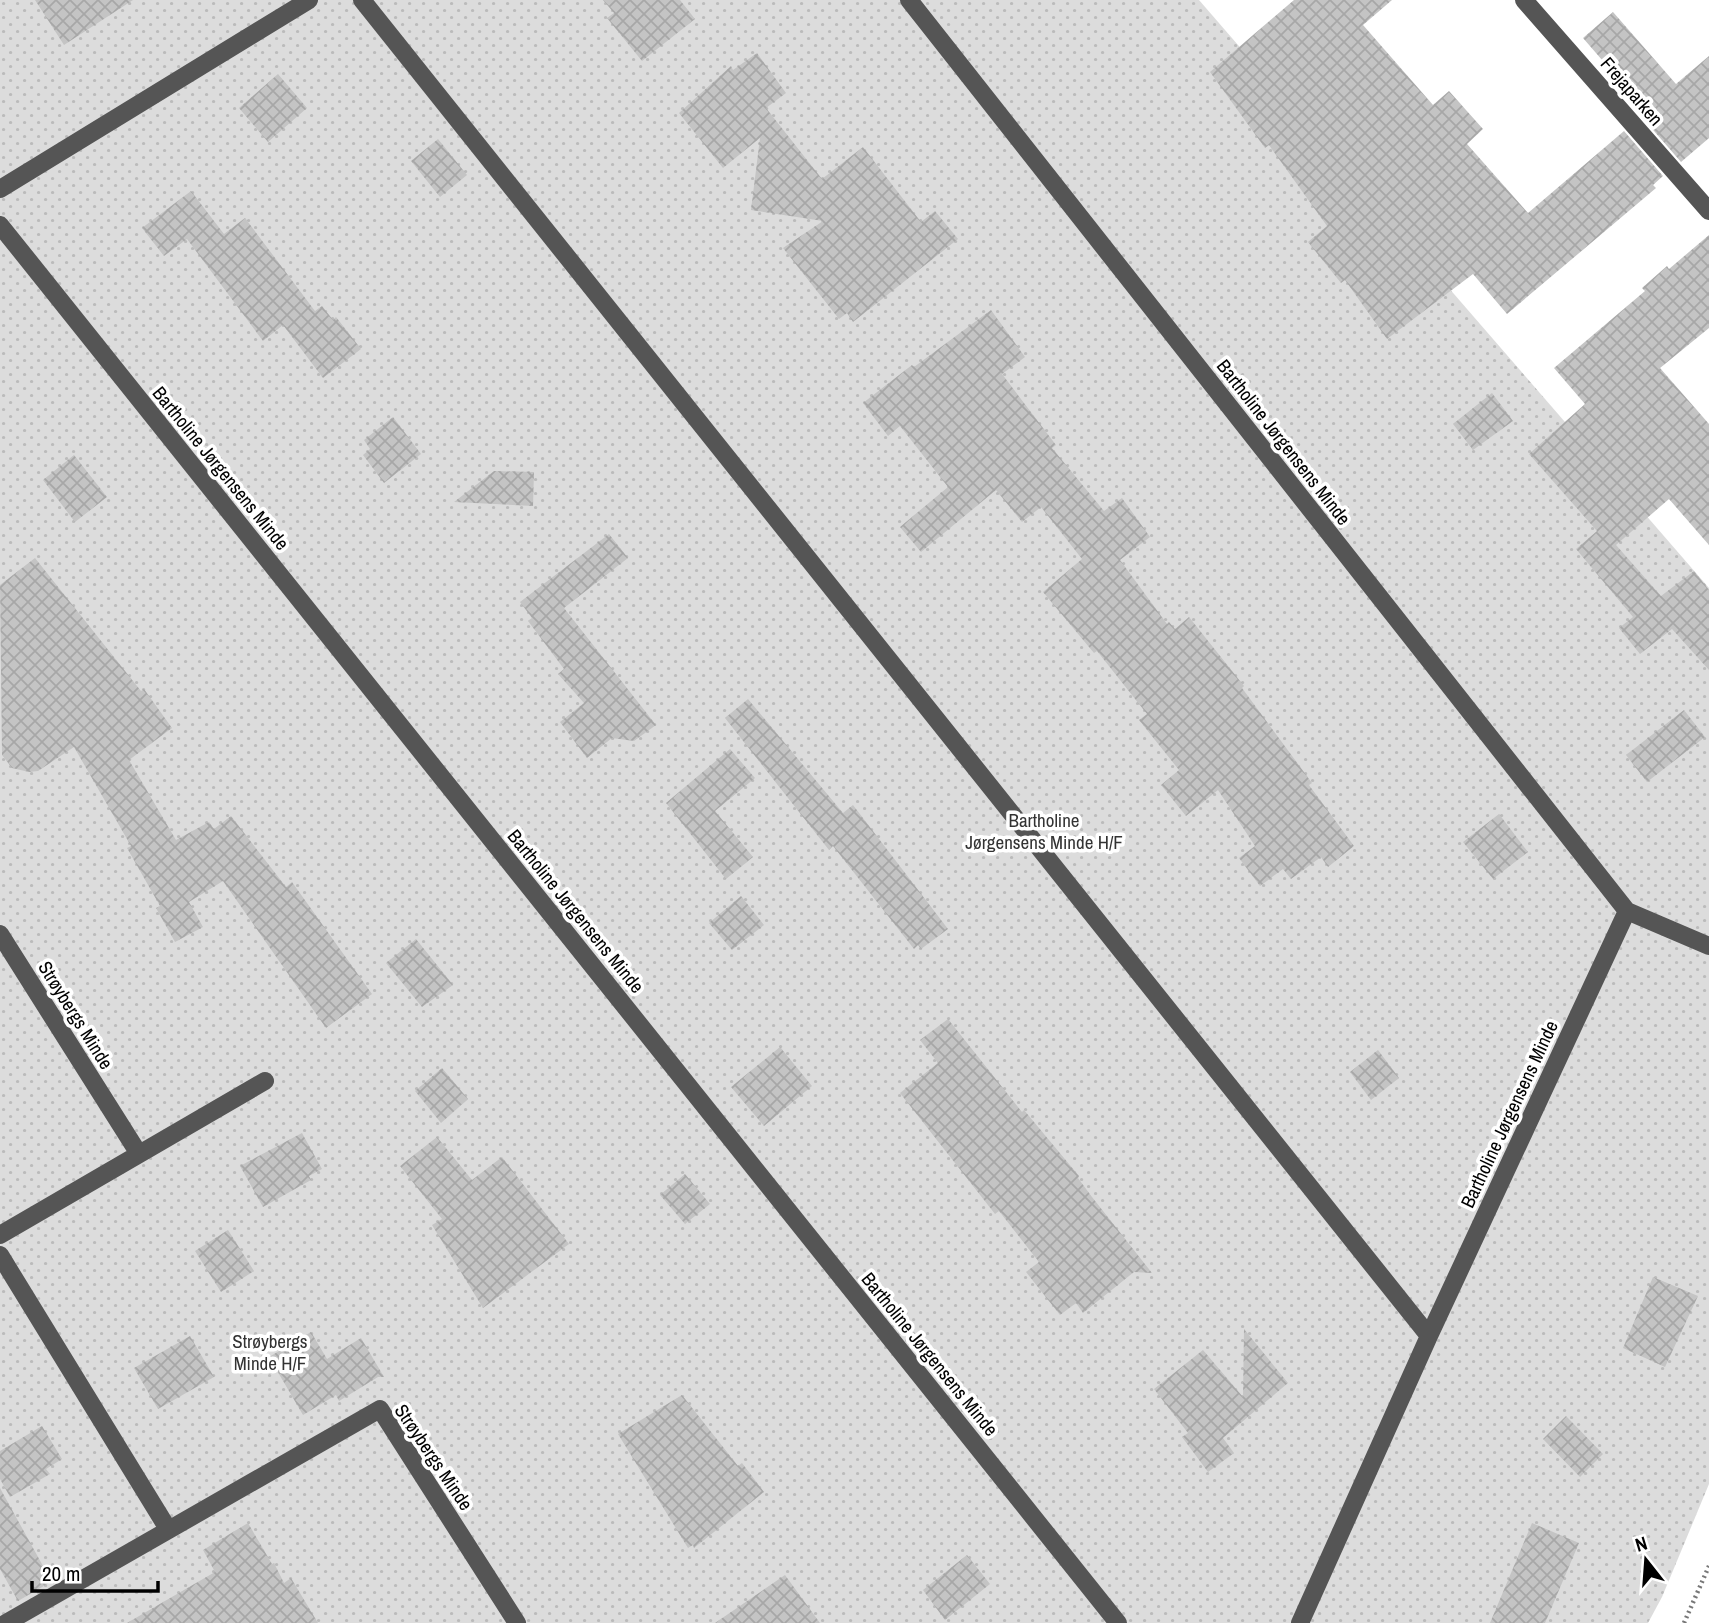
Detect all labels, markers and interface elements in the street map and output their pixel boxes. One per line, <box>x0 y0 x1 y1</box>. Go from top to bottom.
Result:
street label: Frejaparken <box>1595 51 1669 131</box>
street label: Bartholine Jørgensens Minde <box>1211 354 1357 530</box>
street label: Bartholine Jørgensens Minde <box>147 381 295 555</box>
park label: Bartholine Jørgensens Minde H/F <box>965 807 1123 855</box>
street label: Bartholine Jørgensens Minde <box>502 824 650 998</box>
street label: Strøybergs Minde <box>32 956 120 1074</box>
street label: Bartholine Jørgensens Minde <box>1454 1016 1564 1212</box>
street label: Bartholine Jørgensens Minde <box>856 1267 1004 1441</box>
park label: Strøybergs Minde H/F <box>232 1328 308 1376</box>
street label: Strøybergs Minde <box>389 1399 479 1515</box>
north arrow <box>1611 1525 1681 1595</box>
text: N <box>1632 1530 1650 1558</box>
scale bar <box>32 1550 158 1594</box>
text: 20 m <box>42 1559 80 1588</box>

